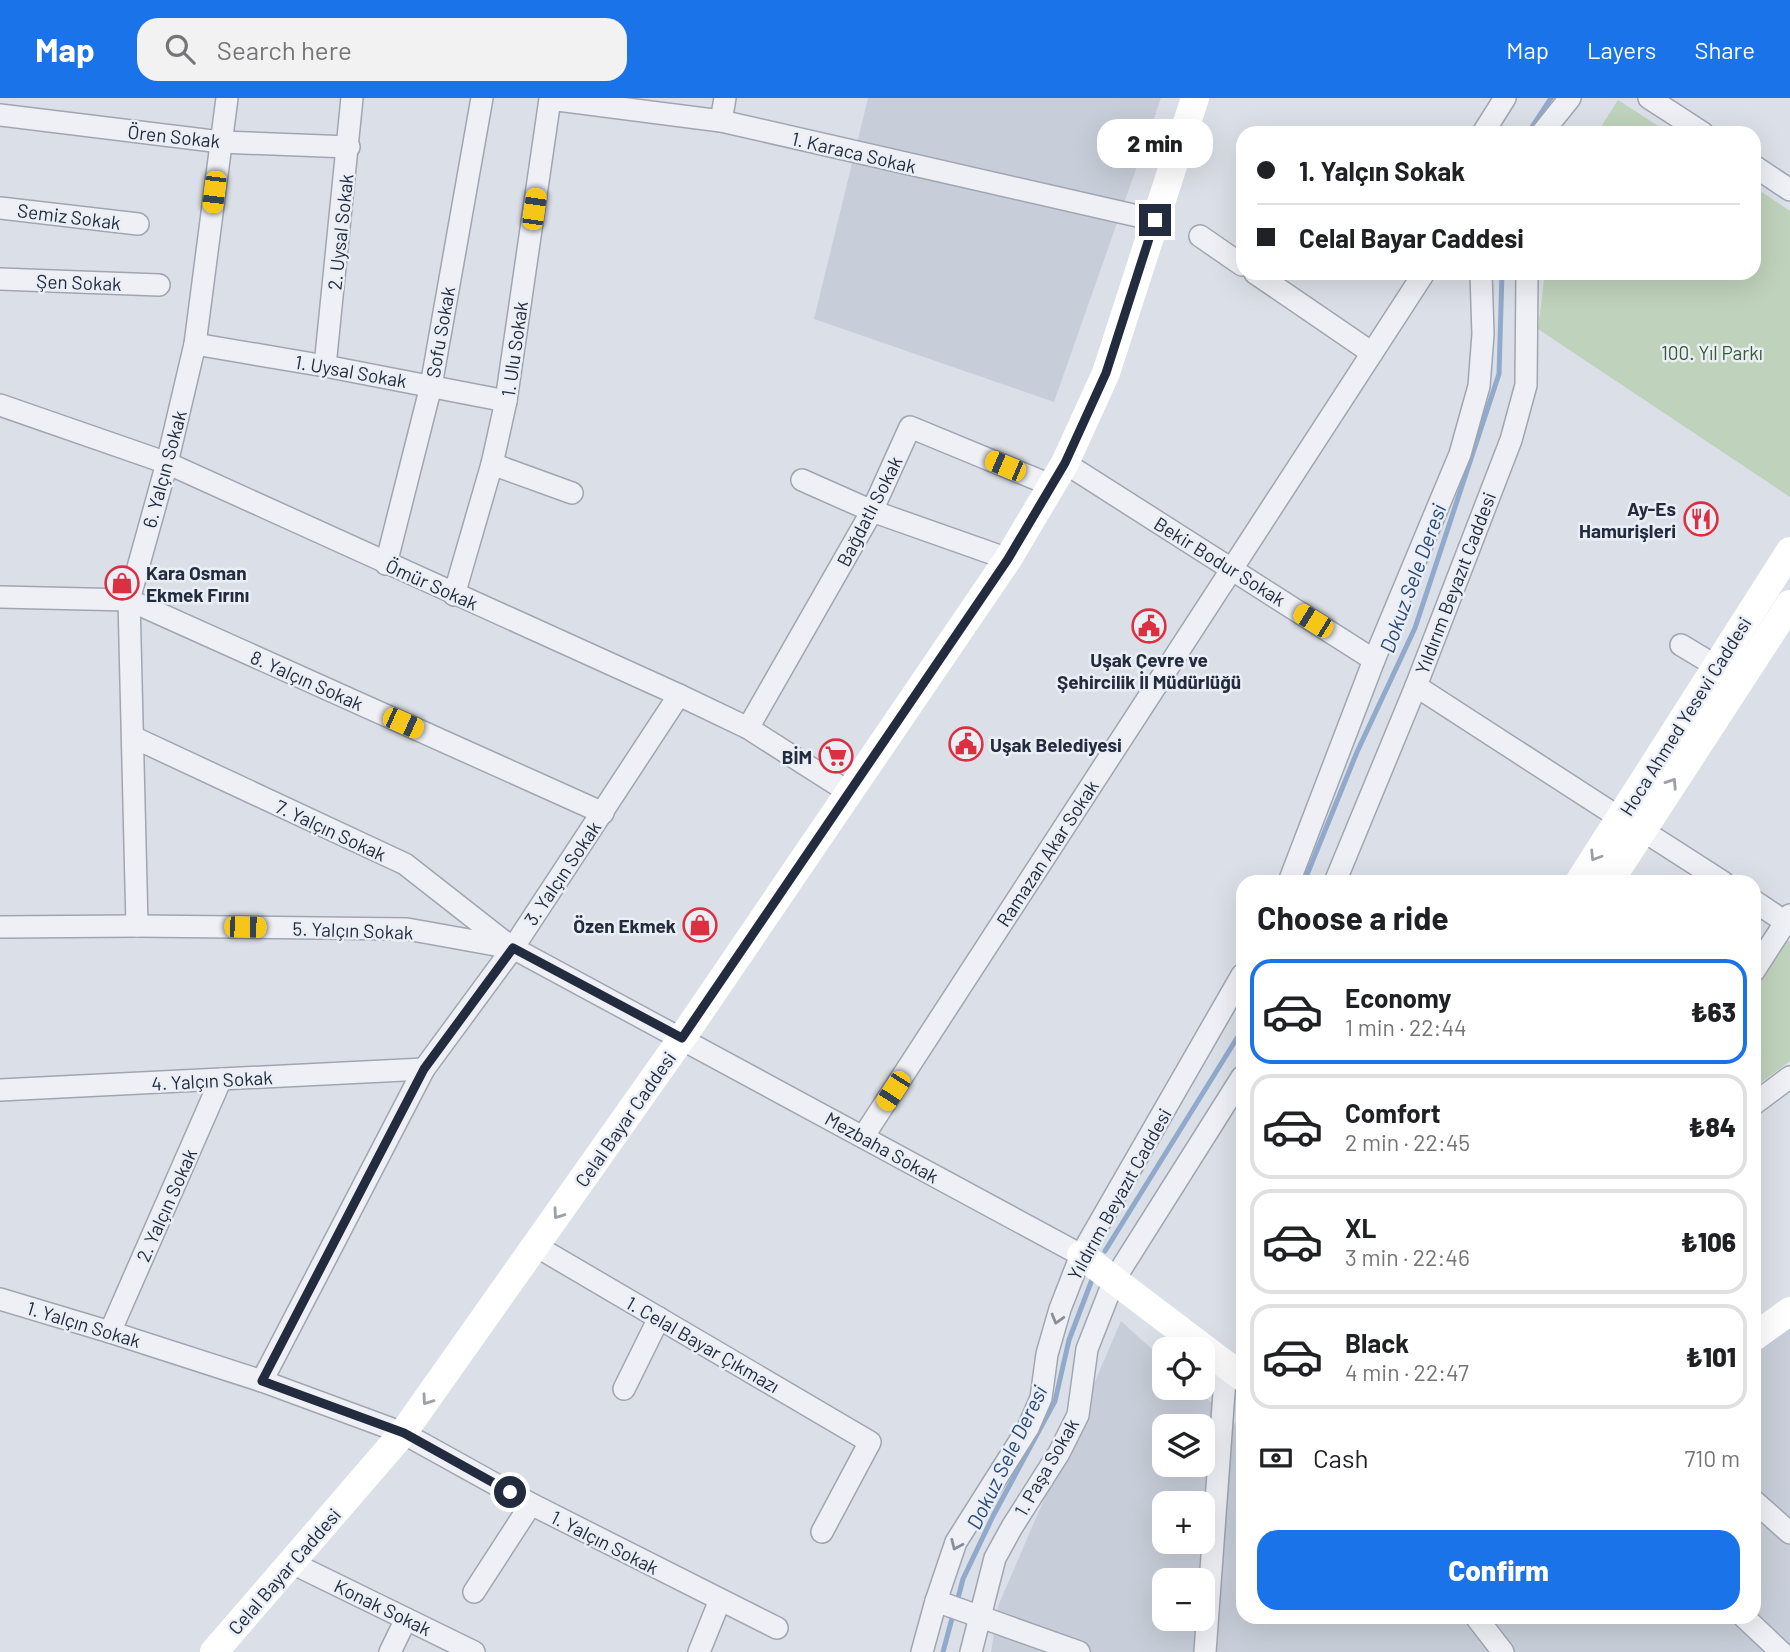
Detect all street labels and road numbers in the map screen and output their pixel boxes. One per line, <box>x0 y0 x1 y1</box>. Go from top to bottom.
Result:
street label: Ören Sokak <box>127 120 221 152</box>
street label: 1. Karaca Sokak <box>790 127 918 177</box>
street label: 2. Uysal Sokak <box>322 173 358 291</box>
street label: Semiz Sokak <box>16 198 122 234</box>
street label: Şen Sokak <box>36 269 122 295</box>
street label: Sofu Sokak <box>421 285 459 379</box>
street label: 1. Ulu Sokak <box>496 300 532 398</box>
street label: 1. Uysal Sokak <box>293 350 409 392</box>
street label: 6. Yalçın Sokak <box>137 408 191 530</box>
street label: Bağdatlı Sokak <box>831 452 907 570</box>
street label: Yıldırım Beyazıt Caddesi <box>1410 489 1500 677</box>
street label: Bekir Bodur Sokak <box>1150 511 1290 611</box>
street label: Ömür Sokak <box>382 553 482 615</box>
street label: Hoca Ahmed Yesevi Caddesi <box>1614 612 1756 820</box>
street label: 8. Yalçın Sokak <box>247 645 367 715</box>
street label: Ramazan Akar Sokak <box>991 775 1103 931</box>
street label: 7. Yalçın Sokak <box>272 794 390 866</box>
street label: 3. Yalçın Sokak <box>519 816 605 930</box>
street label: 5. Yalçın Sokak <box>292 916 414 944</box>
street label: Celal Bayar Caddesi <box>570 1047 680 1191</box>
street label: 4. Yalçın Sokak <box>151 1065 273 1095</box>
street label: Yıldırım Beyazıt Caddesi <box>1062 1104 1176 1284</box>
street label: Mezbaha Sokak <box>821 1106 943 1188</box>
street label: 2. Yalçın Sokak <box>131 1145 201 1265</box>
street label: 1. Celal Bayar Çıkmazı <box>622 1291 784 1397</box>
street label: 1. Yalçın Sokak <box>24 1296 144 1352</box>
street label: 1. Paşa Sokak <box>1009 1414 1083 1520</box>
street label: Celal Bayar Caddesi <box>223 1503 345 1639</box>
street label: 1. Yalçın Sokak <box>547 1505 663 1579</box>
street label: Konak Sokak <box>331 1574 435 1640</box>

